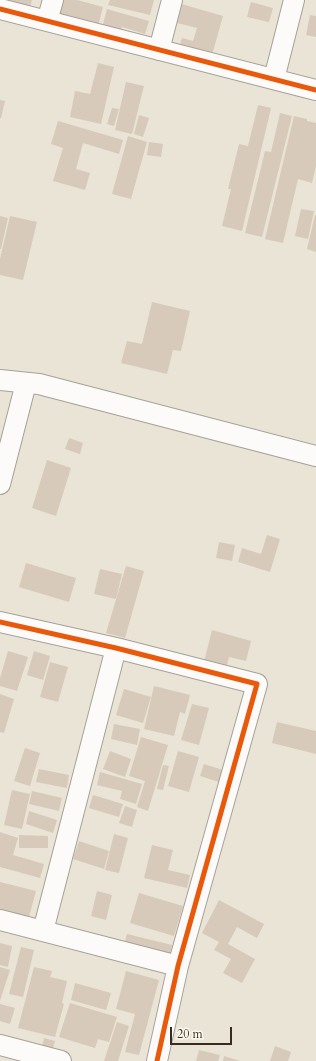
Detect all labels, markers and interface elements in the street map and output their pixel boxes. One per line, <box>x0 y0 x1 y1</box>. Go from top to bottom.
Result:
scale bar <box>172 1019 234 1045</box>
text: 20 m <box>177 1026 203 1042</box>

